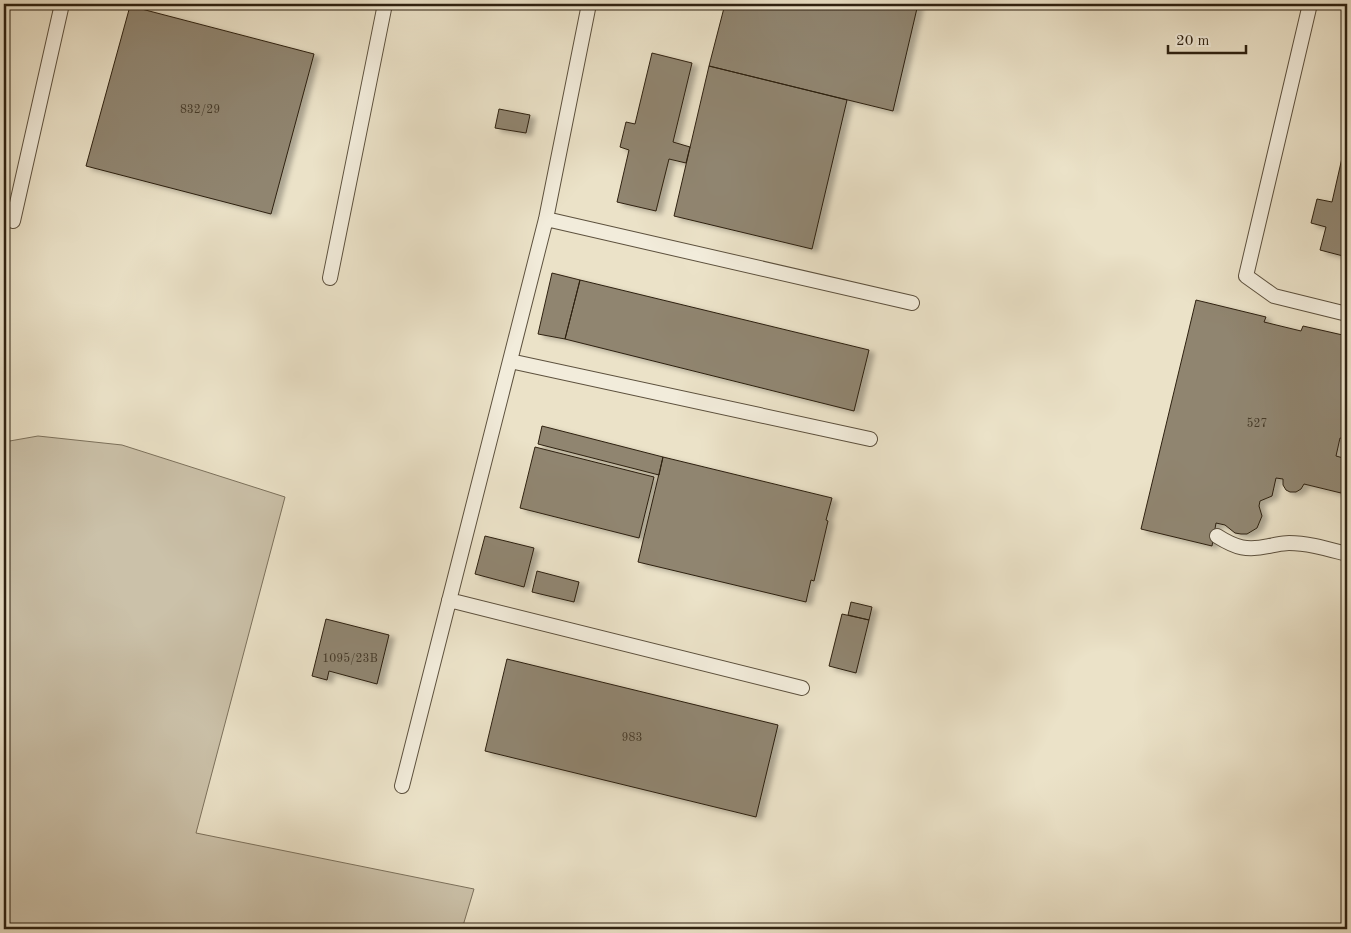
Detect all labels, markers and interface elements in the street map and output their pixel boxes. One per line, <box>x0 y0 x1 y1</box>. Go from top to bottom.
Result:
scale bar <box>1168 22 1246 54</box>
text: 20 m <box>1176 34 1210 49</box>
house number: 832/29 <box>180 104 220 116</box>
house number: 527 <box>1247 417 1267 430</box>
house number: 1095/23B <box>322 652 378 665</box>
house number: 983 <box>622 732 642 744</box>

